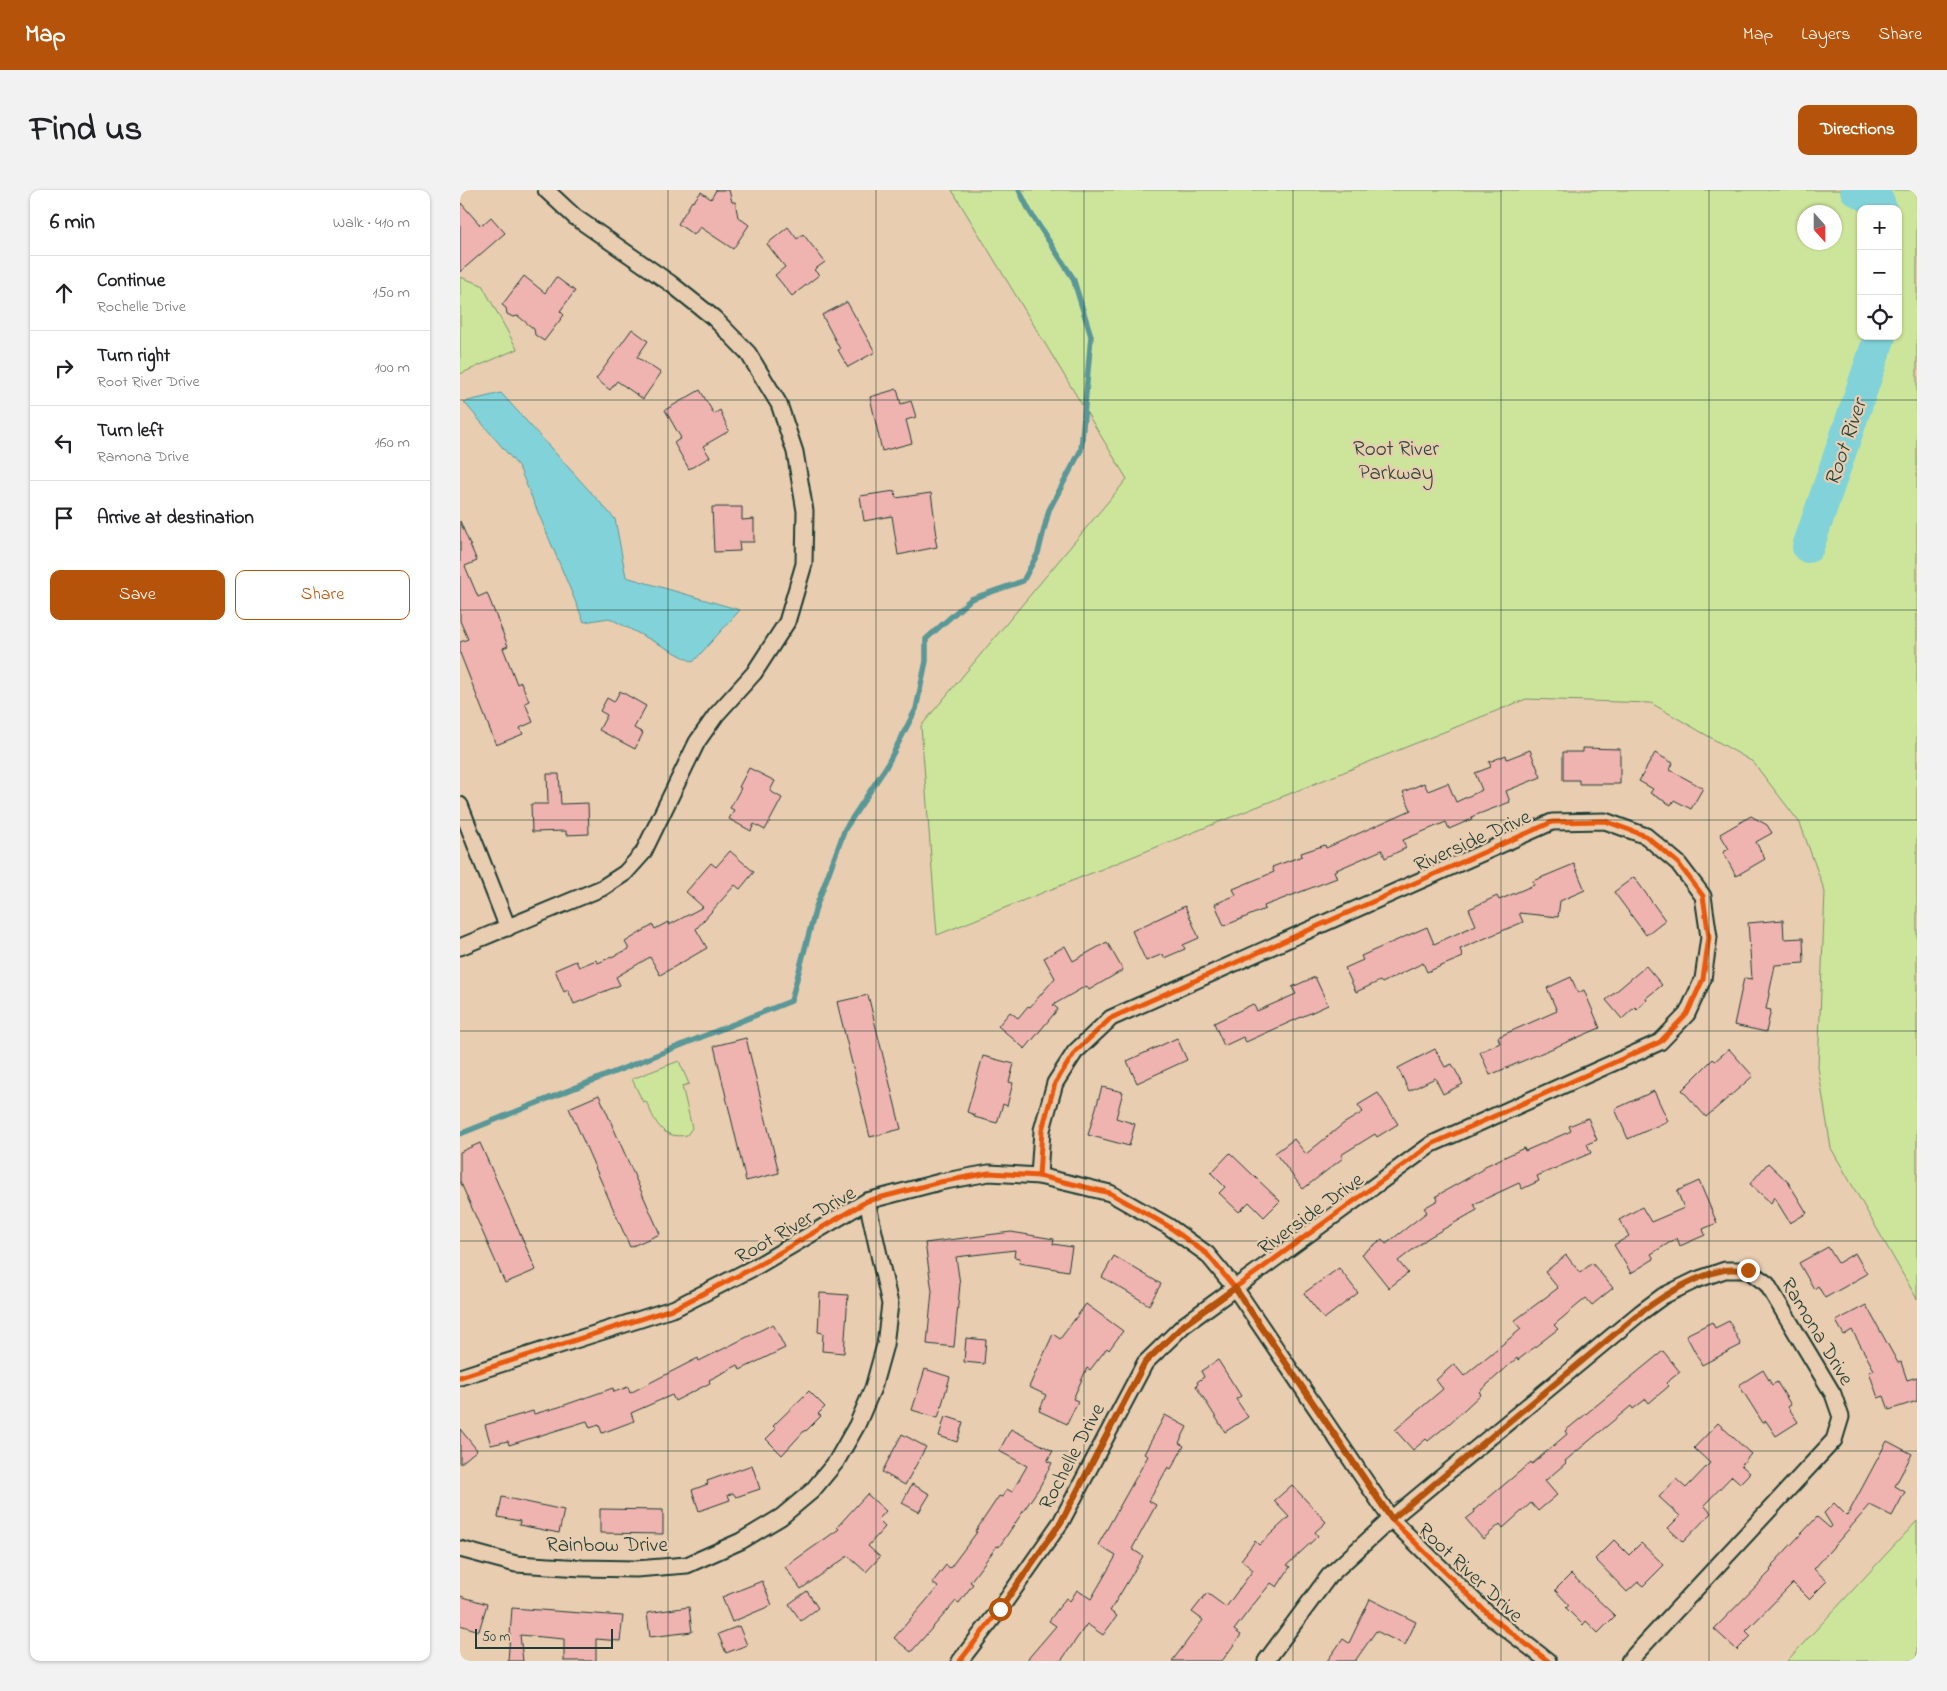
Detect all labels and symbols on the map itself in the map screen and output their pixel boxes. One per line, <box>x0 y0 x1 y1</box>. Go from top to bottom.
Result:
north arrow <box>1797 205 1842 250</box>
water label: Root River <box>1817 392 1878 491</box>
park label: Root River Parkway <box>1353 435 1439 491</box>
street label: Riverside Drive <box>1410 802 1536 881</box>
street label: Riverside Drive <box>1252 1165 1371 1263</box>
street label: Root River Drive <box>730 1179 862 1272</box>
route end <box>1737 1259 1760 1282</box>
street label: Ramona Drive <box>1772 1272 1861 1392</box>
street label: Rochelle Drive <box>1032 1398 1114 1516</box>
street label: Root River Drive <box>1410 1516 1530 1631</box>
street label: Rainbow Drive <box>546 1531 669 1561</box>
route start <box>989 1598 1012 1621</box>
scale bar <box>475 1626 612 1649</box>

